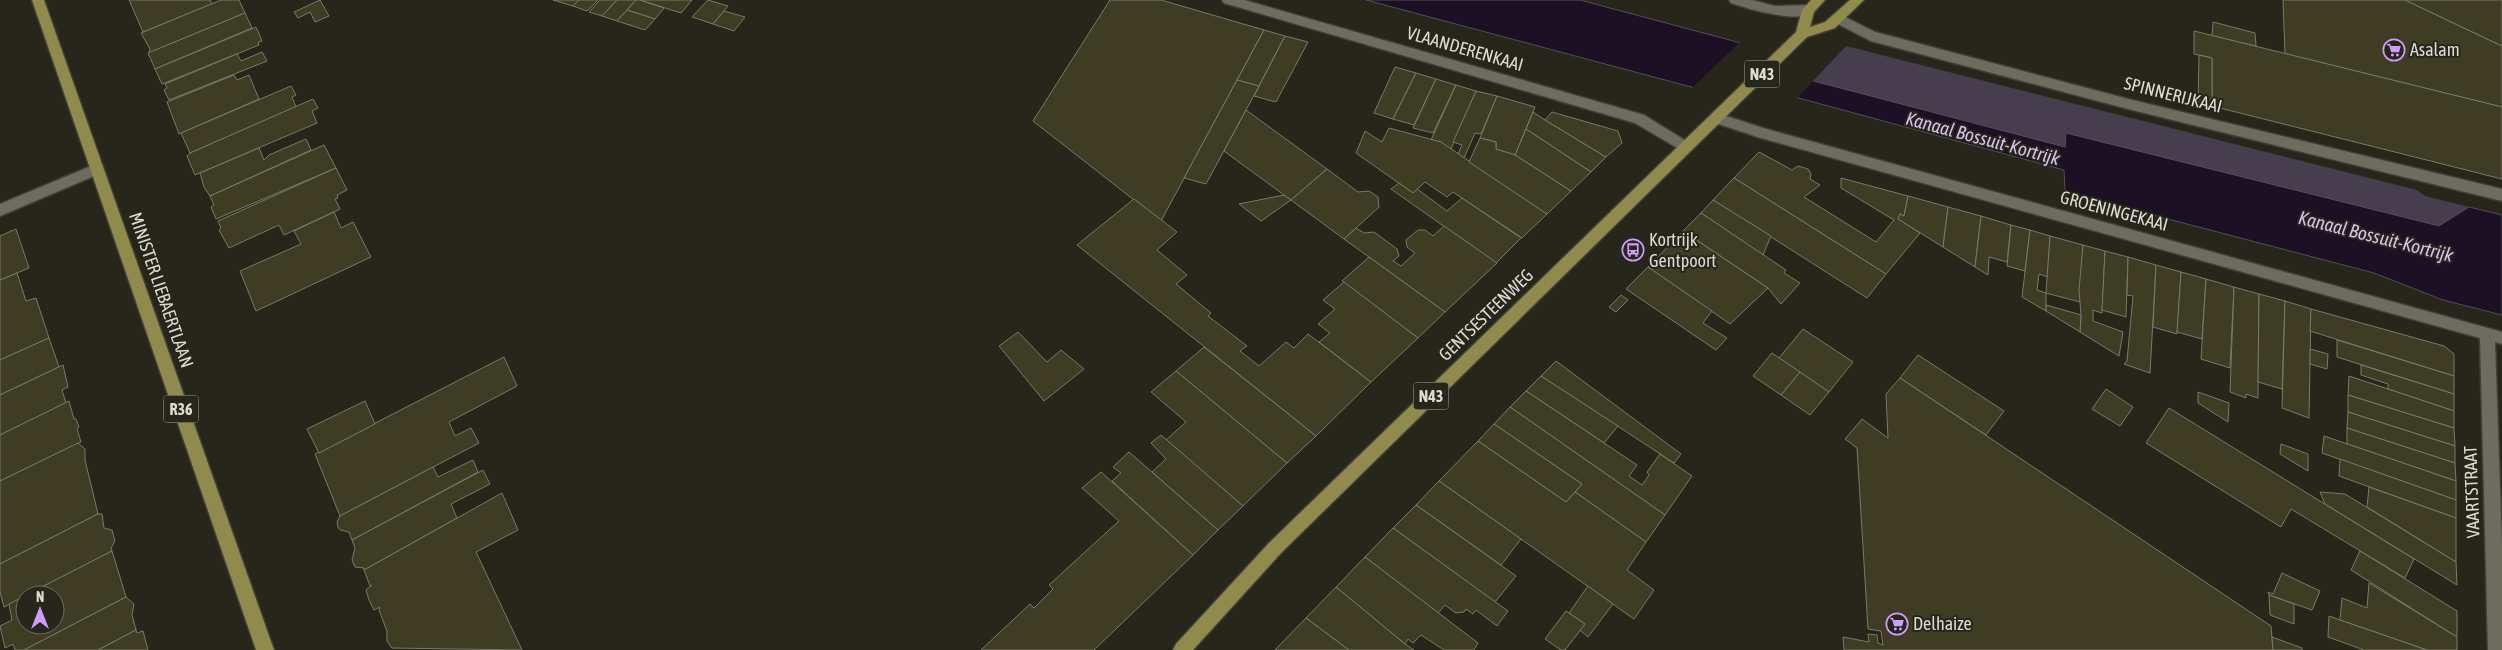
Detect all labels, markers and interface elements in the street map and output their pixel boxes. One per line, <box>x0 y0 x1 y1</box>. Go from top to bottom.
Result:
street label: VLAANDERENKAAI <box>1405 22 1526 75</box>
supermarket icon: Asalam <box>2382 38 2406 62</box>
place label: Asalam <box>2410 39 2460 60</box>
road number: N43 <box>1744 61 1780 88</box>
street label: SPINNERIJKAAI <box>2122 72 2224 117</box>
water label: Kanaal Bossuit-Kortrijk <box>1903 107 2063 169</box>
street label: GROENINGEKAAI <box>2058 186 2170 235</box>
water label: Kanaal Bossuit-Kortrijk <box>2296 206 2456 266</box>
street label: MINISTER LIEBAERTLAAN <box>125 209 198 370</box>
place label: Kortrijk Gentpoort <box>1649 229 1716 271</box>
bus stop icon: Kortrijk Gentpoort <box>1621 238 1645 262</box>
street label: GENTSESTEENWEG <box>1434 264 1537 365</box>
road number: N43 <box>1414 382 1448 410</box>
road number: R36 <box>164 396 198 422</box>
street label: VAARTSTRAAT <box>2459 445 2484 539</box>
north arrow <box>15 585 65 635</box>
text: N <box>36 589 44 605</box>
supermarket icon: Delhaize <box>1885 612 1909 636</box>
place label: Delhaize <box>1913 613 1972 634</box>

